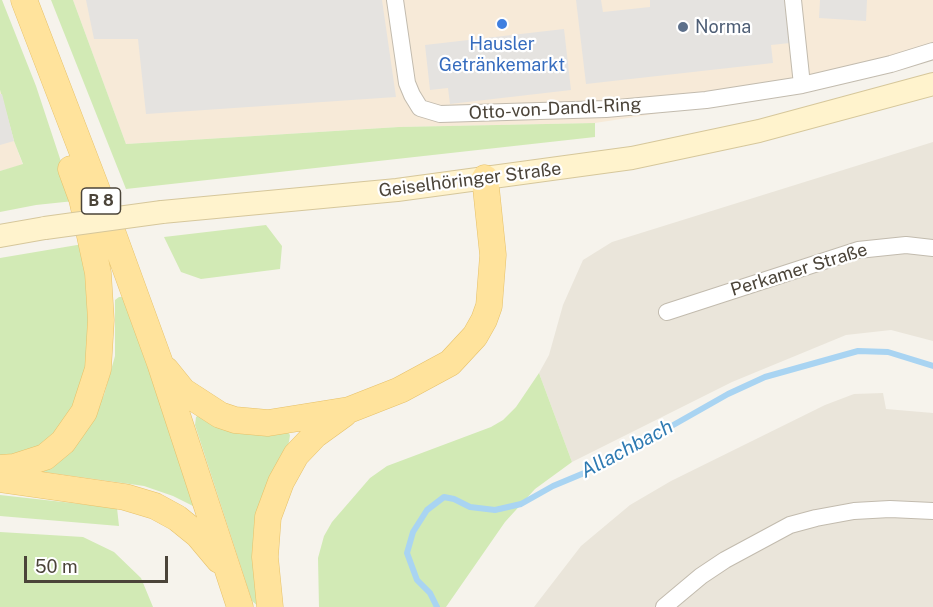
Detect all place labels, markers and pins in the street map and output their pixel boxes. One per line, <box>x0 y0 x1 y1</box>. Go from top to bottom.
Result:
place label: Norma <box>695 16 751 38</box>
marker: Hausler Getränkemarkt <box>495 17 509 31</box>
marker: Norma <box>676 20 690 34</box>
place label: Hausler Getränkemarkt <box>439 33 565 76</box>

